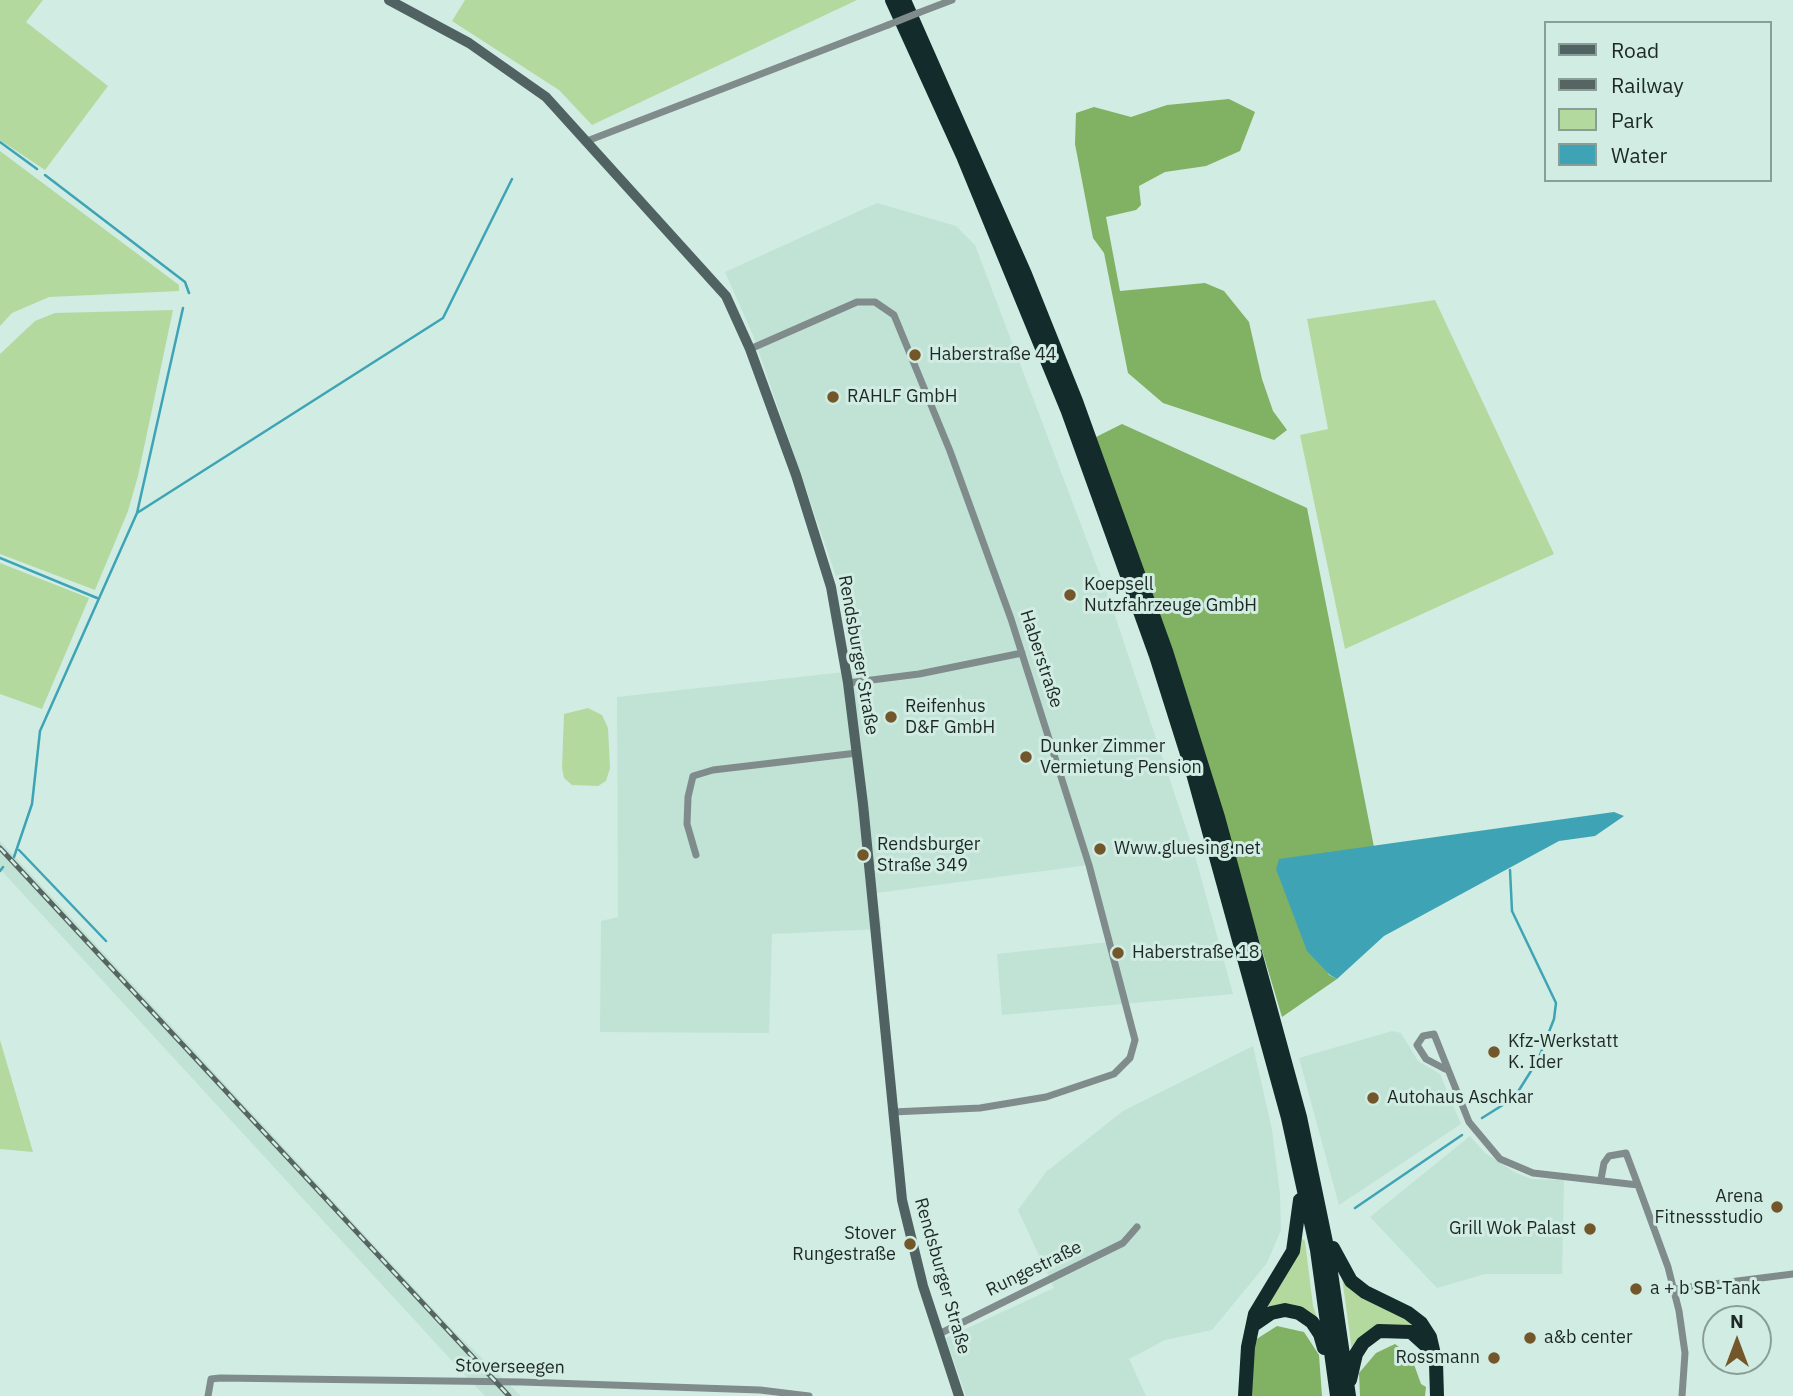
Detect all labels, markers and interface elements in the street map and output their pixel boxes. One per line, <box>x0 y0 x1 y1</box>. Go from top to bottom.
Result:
legend <box>1545 21 1772 182</box>
text: Road <box>1611 36 1659 64</box>
text: Railway <box>1611 71 1684 99</box>
text: Park <box>1611 106 1654 134</box>
text: Water <box>1611 141 1667 169</box>
place label: Haberstraße 44 <box>929 344 1057 366</box>
marker: Haberstraße 44 <box>907 347 923 363</box>
place label: RAHLF GmbH <box>847 386 958 408</box>
marker: RAHLF GmbH <box>825 389 841 405</box>
street label: Rendsburger Straße <box>833 573 883 737</box>
place label: Koepsell Nutzfahrzeuge GmbH <box>1084 574 1257 616</box>
marker: Koepsell Nutzfahrzeuge GmbH <box>1062 587 1078 603</box>
street label: Haberstraße <box>1015 607 1067 711</box>
place label: Reifenhus D&F GmbH <box>905 696 995 738</box>
marker: Reifenhus D&F GmbH <box>883 709 899 725</box>
place label: Dunker Zimmer Vermietung Pension <box>1040 736 1202 778</box>
marker: Dunker Zimmer Vermietung Pension <box>1018 749 1034 765</box>
place label: Rendsburger Straße 349 <box>877 834 980 876</box>
place label: Www.gluesing.net <box>1114 838 1261 860</box>
marker: Www.gluesing.net <box>1092 841 1108 857</box>
marker: Rendsburger Straße 349 <box>855 847 871 863</box>
place label: Haberstraße 18 <box>1132 942 1260 964</box>
marker: Haberstraße 18 <box>1110 945 1126 961</box>
place label: Kfz-Werkstatt K. Ider <box>1508 1031 1618 1074</box>
marker: Kfz-Werkstatt K. Ider <box>1486 1044 1502 1060</box>
place label: Autohaus Aschkar <box>1387 1087 1533 1109</box>
marker: Autohaus Aschkar <box>1365 1090 1381 1106</box>
place label: Arena Fitnessstudio <box>1654 1186 1763 1228</box>
street label: Rendsburger Straße <box>909 1195 975 1357</box>
marker: Arena Fitnessstudio <box>1769 1199 1785 1215</box>
place label: Grill Wok Palast <box>1449 1218 1576 1240</box>
marker: Grill Wok Palast <box>1582 1221 1598 1237</box>
place label: Stover Rungestraße <box>792 1223 896 1266</box>
marker: Stover Rungestraße <box>902 1236 918 1252</box>
street label: Rungestraße <box>983 1237 1085 1301</box>
place label: a + b SB-Tank <box>1650 1278 1760 1300</box>
marker: a + b SB-Tank <box>1628 1281 1644 1297</box>
north arrow <box>1702 1305 1772 1375</box>
text: N <box>1730 1309 1744 1333</box>
place label: a&b center <box>1544 1327 1633 1349</box>
marker: a&b center <box>1522 1330 1538 1346</box>
place label: Rossmann <box>1395 1347 1480 1369</box>
marker: Rossmann <box>1486 1350 1502 1366</box>
street label: Stoverseegen <box>455 1355 565 1379</box>

